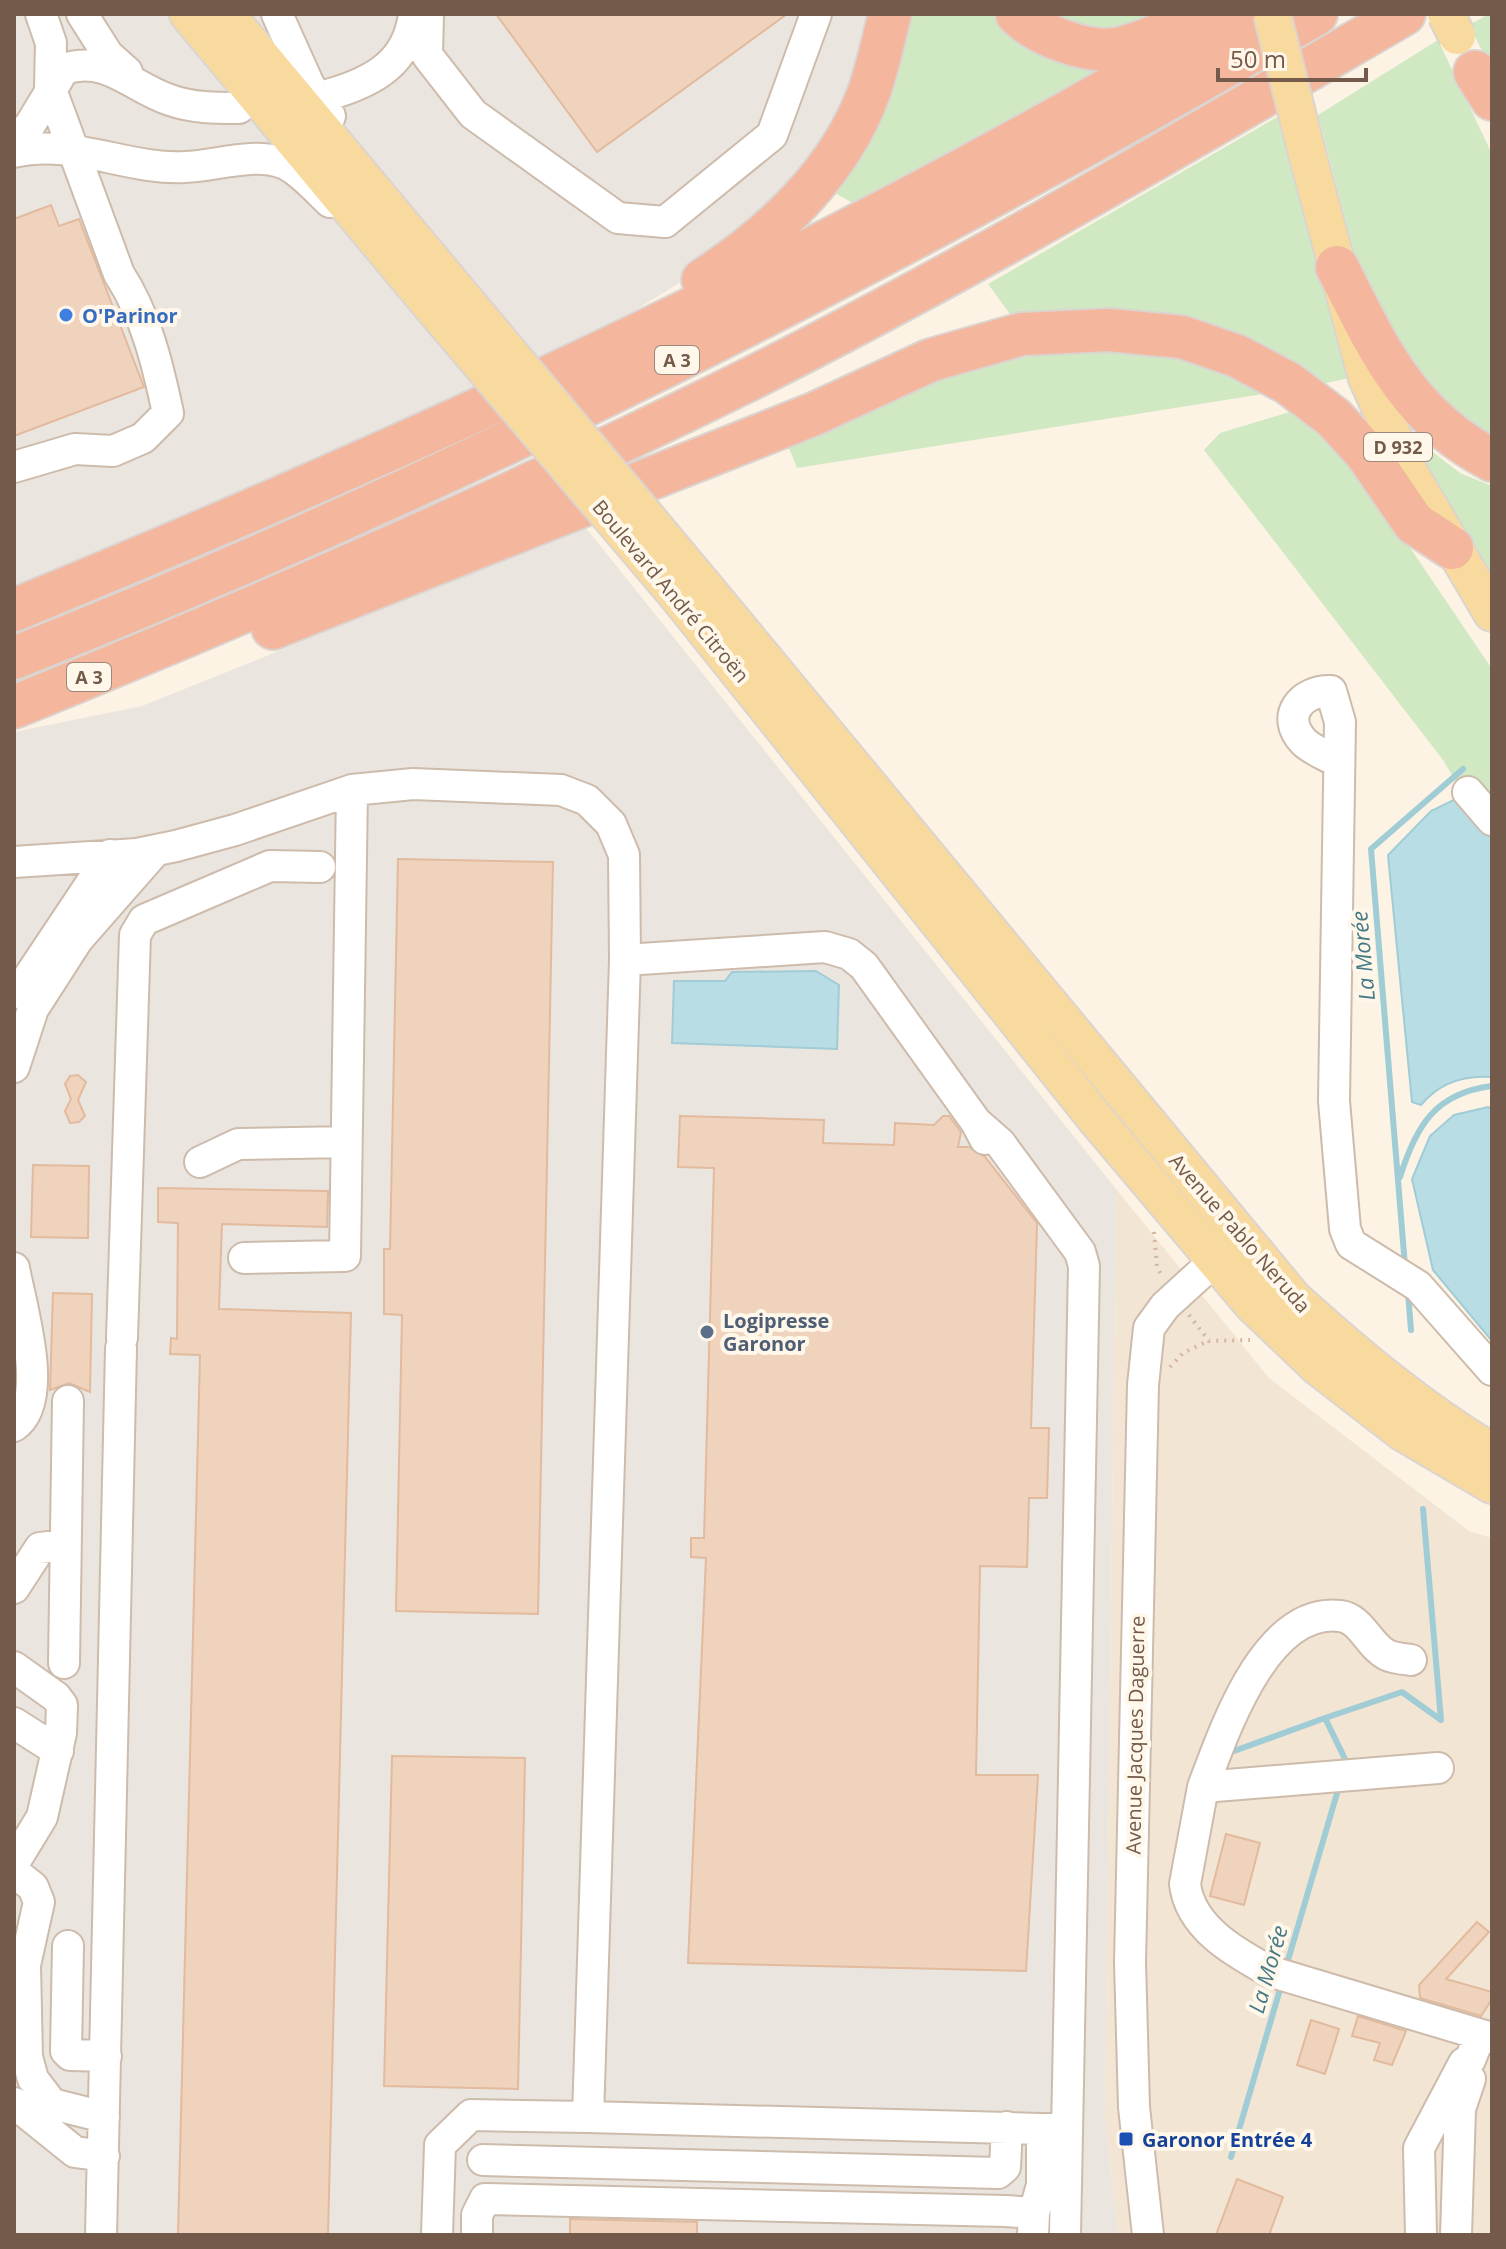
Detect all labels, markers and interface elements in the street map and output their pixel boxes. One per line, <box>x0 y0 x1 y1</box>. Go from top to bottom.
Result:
scale bar <box>1218 32 1366 82</box>
text: 50 m <box>1230 42 1286 75</box>
place label: O'Parinor <box>82 302 178 329</box>
marker: O'Parinor <box>57 306 75 324</box>
road number: A 3 <box>655 346 699 374</box>
road number: D 932 <box>1364 433 1432 461</box>
street label: Boulevard André Citroën <box>587 494 755 688</box>
road number: A 3 <box>67 663 111 691</box>
water label: La Morée <box>1343 910 1381 1002</box>
street label: Avenue Pablo Neruda <box>1163 1148 1317 1318</box>
place label: Logipresse Garonor <box>723 1307 829 1357</box>
marker: Logipresse Garonor <box>698 1323 716 1341</box>
street label: Avenue Jacques Daguerre <box>1119 1615 1151 1855</box>
water label: La Morée <box>1240 1922 1294 2016</box>
place label: Garonor Entrée 4 <box>1142 2126 1313 2153</box>
marker: Garonor Entrée 4 <box>1117 2130 1135 2148</box>

